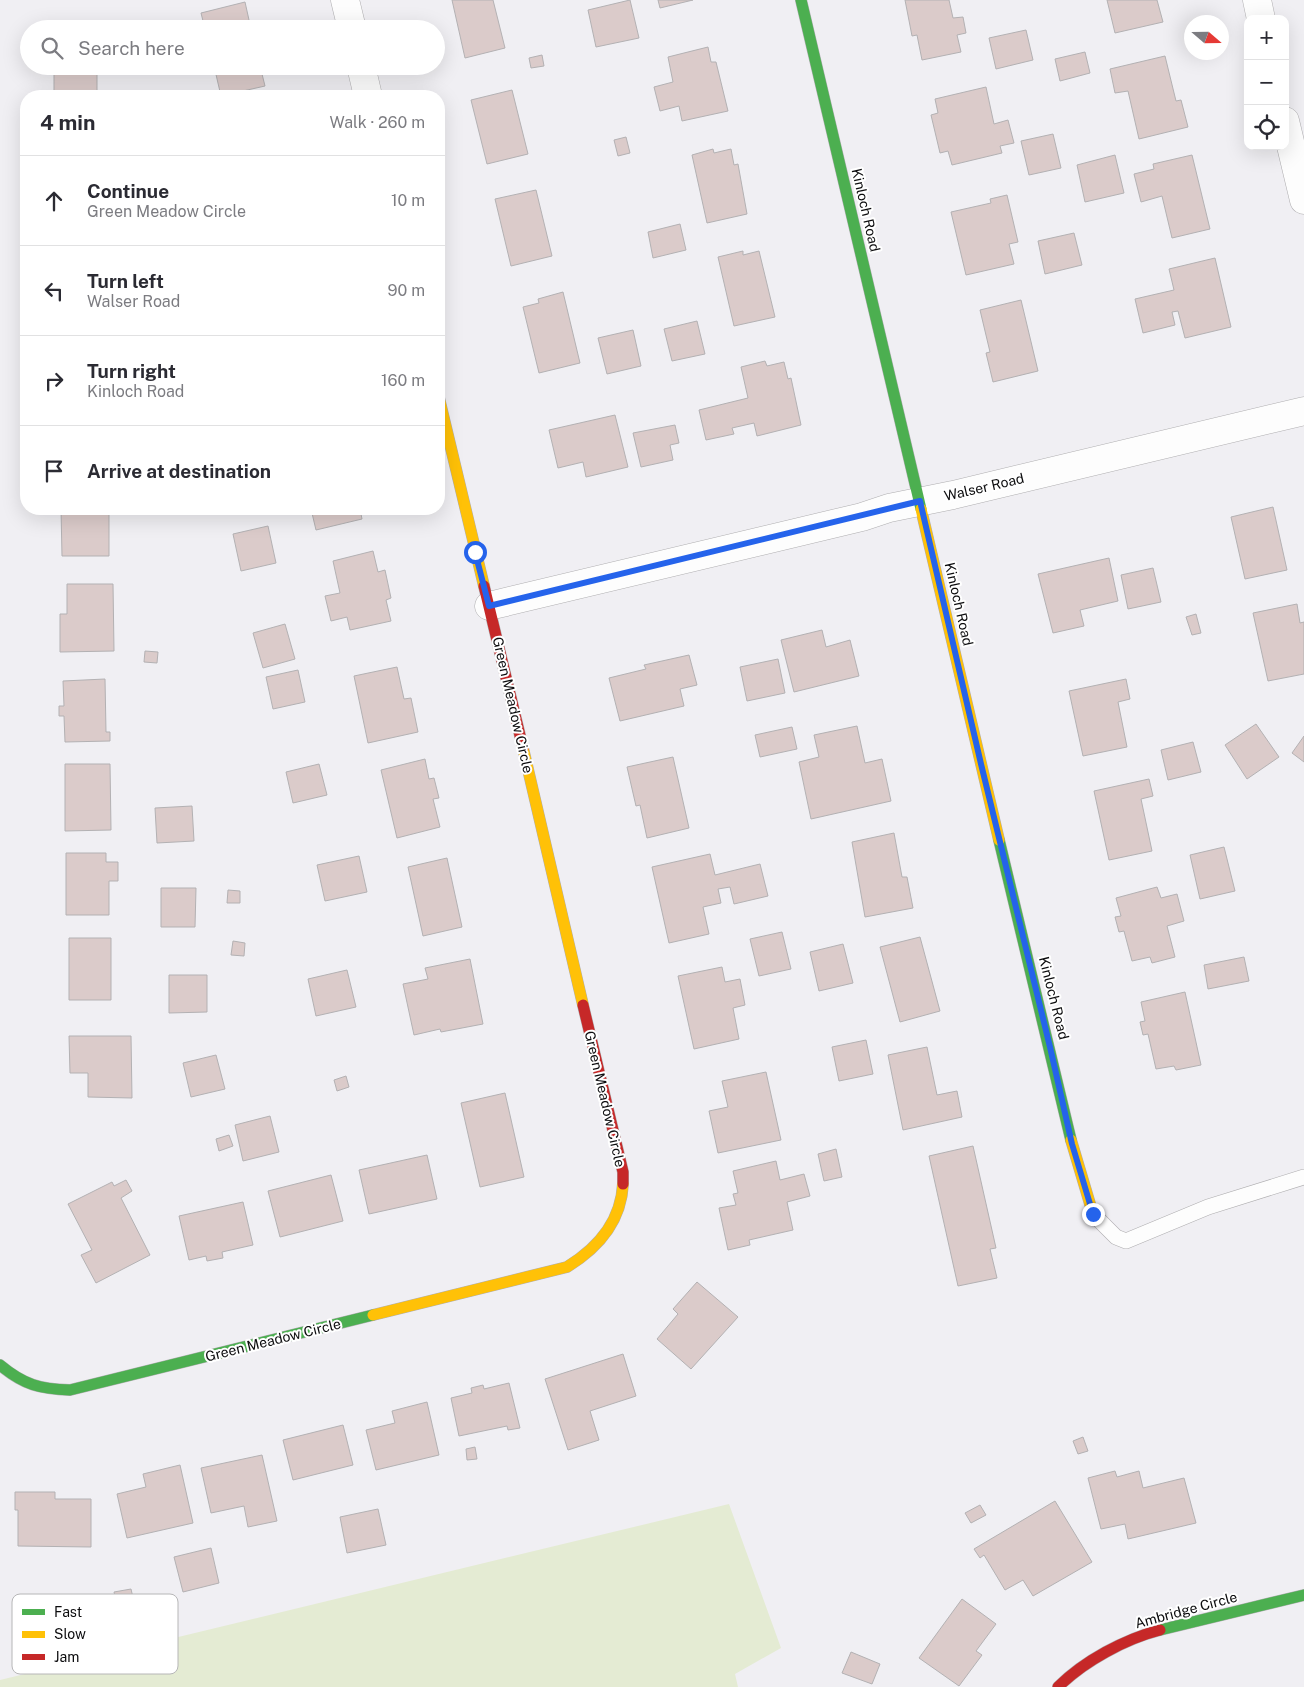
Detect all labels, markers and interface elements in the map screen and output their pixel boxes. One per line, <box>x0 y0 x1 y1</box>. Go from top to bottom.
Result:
north arrow <box>1184 15 1229 60</box>
map controls <box>1244 15 1289 150</box>
button: + <box>1244 15 1289 60</box>
search box <box>20 20 445 75</box>
icon: search <box>38 34 66 62</box>
text: Search here <box>78 37 185 59</box>
button: − <box>1244 60 1289 105</box>
button: locate <box>1244 105 1289 150</box>
text: 4 min <box>40 110 95 135</box>
text: Walk · 260 m <box>330 113 425 132</box>
street label: Kinloch Road <box>849 167 883 253</box>
text: Continue <box>87 180 169 202</box>
icon: ahead <box>40 187 68 215</box>
text: 10 m <box>391 191 425 210</box>
text: Green Meadow Circle <box>87 202 246 221</box>
text: Turn left <box>87 270 164 292</box>
icon: left <box>40 277 68 305</box>
text: 90 m <box>388 281 425 300</box>
text: Walser Road <box>87 292 180 311</box>
text: Turn right <box>87 360 176 382</box>
icon: right <box>40 367 68 395</box>
text: 160 m <box>381 371 425 390</box>
text: Kinloch Road <box>87 382 184 401</box>
icon: arrive <box>40 457 68 485</box>
text: Arrive at destination <box>87 460 271 482</box>
street label: Walser Road <box>942 470 1026 504</box>
route start <box>464 541 487 564</box>
street label: Kinloch Road <box>942 561 976 647</box>
street label: Green Meadow Circle <box>490 635 536 775</box>
street label: Kinloch Road <box>1036 955 1072 1041</box>
street label: Green Meadow Circle <box>582 1029 628 1169</box>
route end <box>1082 1203 1105 1226</box>
street label: Green Meadow Circle <box>204 1315 343 1365</box>
street label: Ambridge Circle <box>1133 1589 1239 1631</box>
legend <box>12 1594 178 1674</box>
text: Fast <box>54 1604 82 1620</box>
text: Slow <box>54 1626 86 1642</box>
text: Jam <box>54 1649 79 1665</box>

